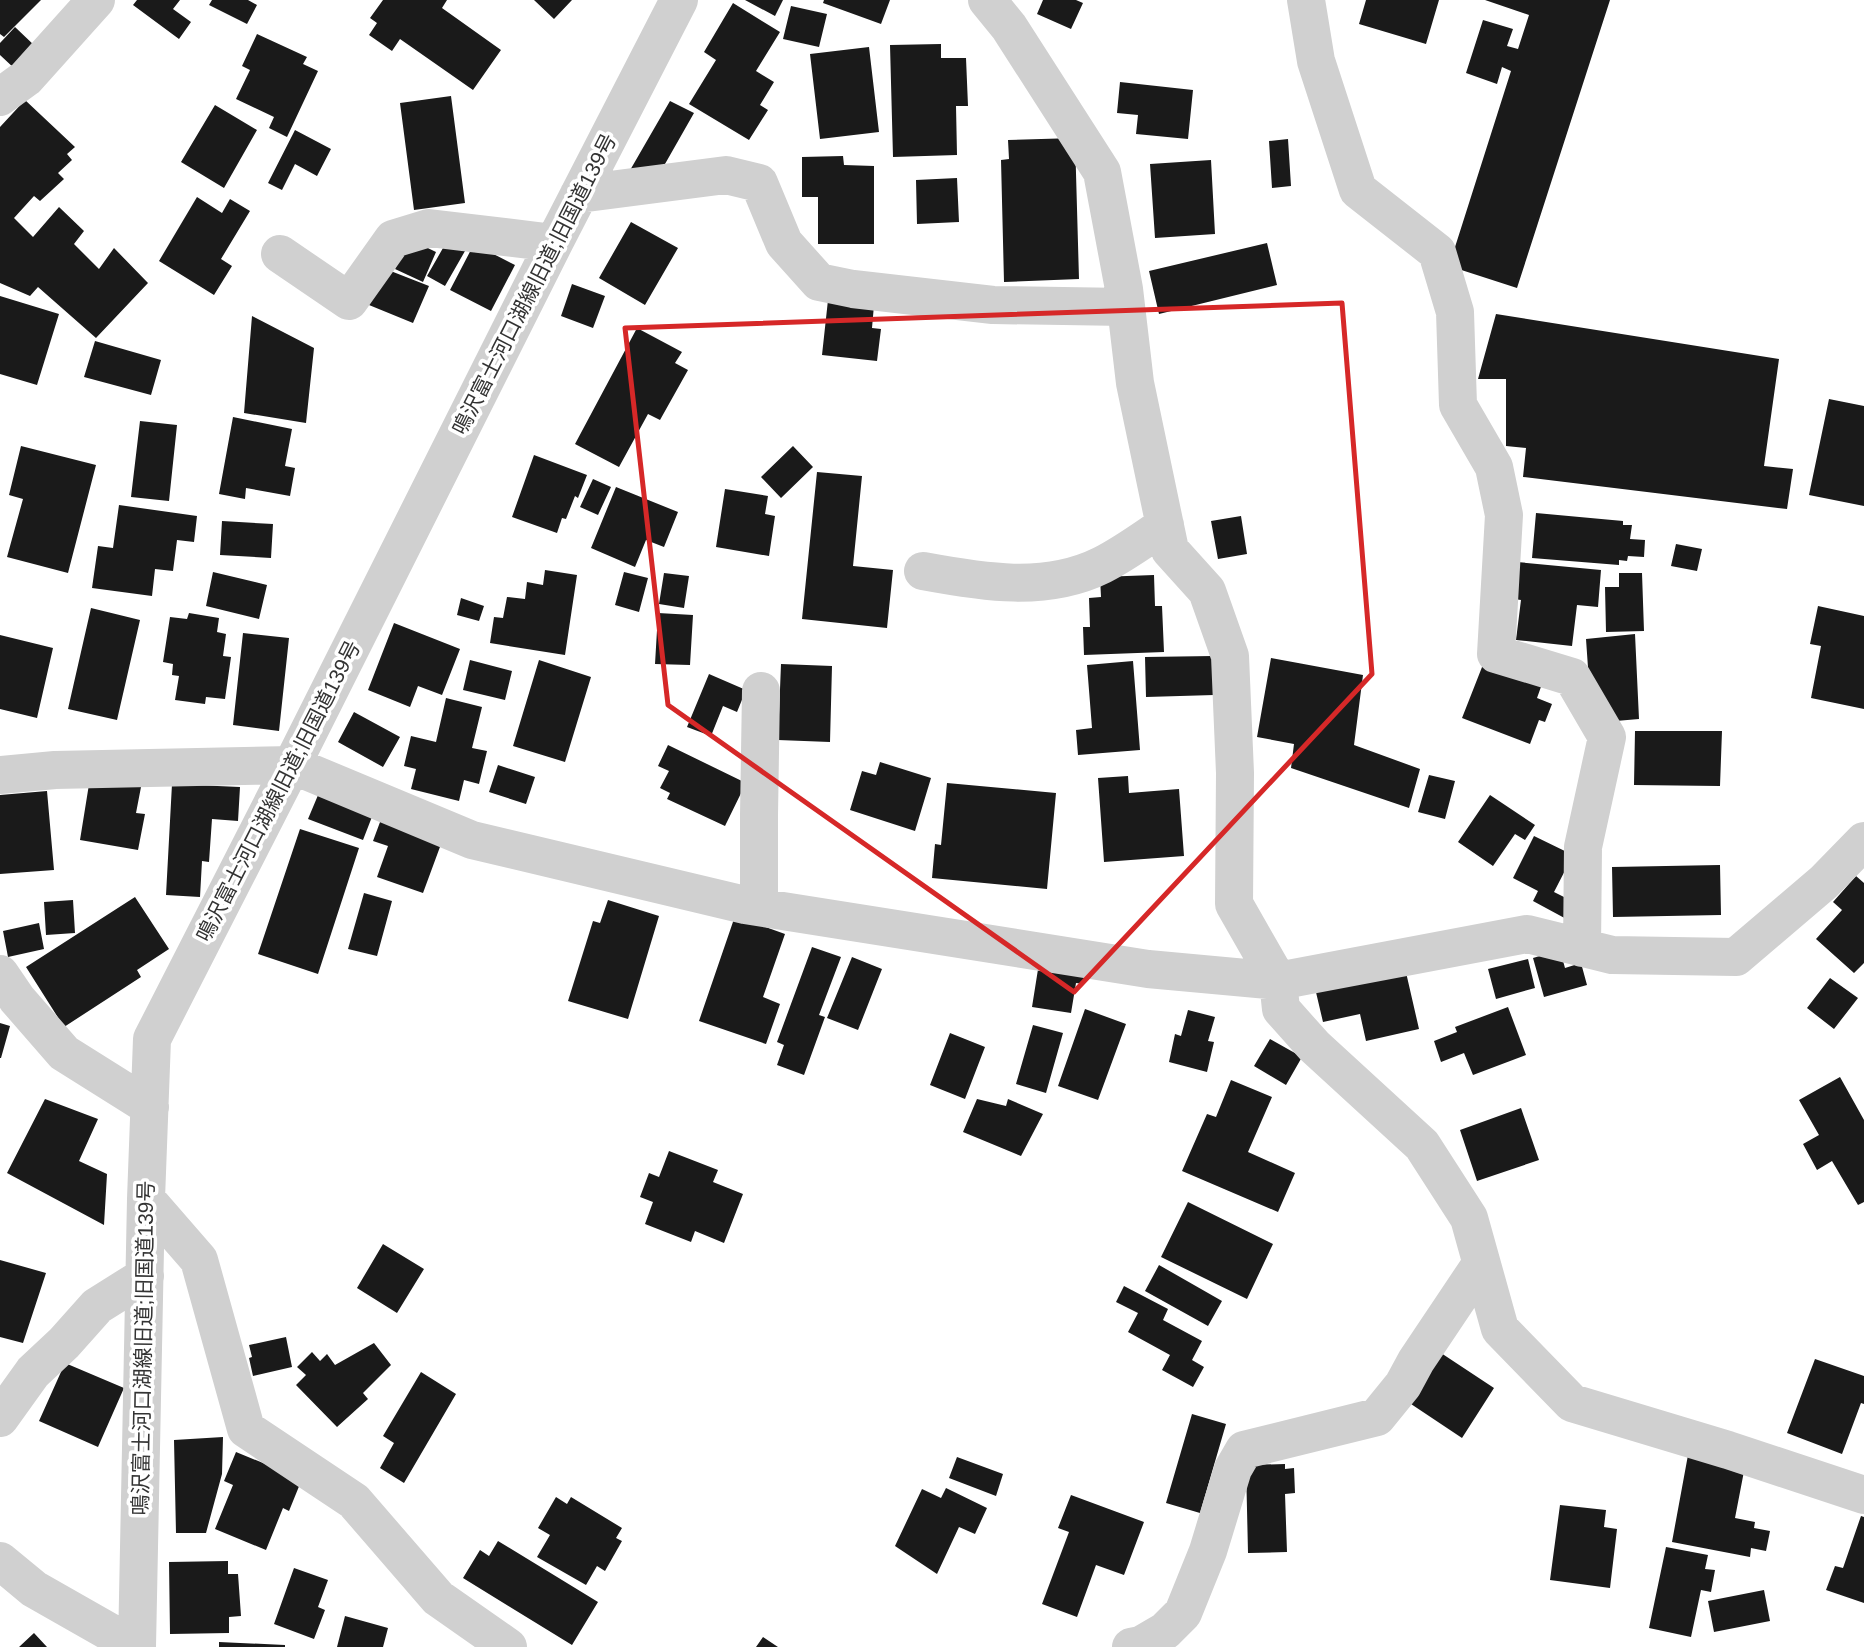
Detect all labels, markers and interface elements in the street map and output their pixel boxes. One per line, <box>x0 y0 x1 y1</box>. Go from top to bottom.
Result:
street label: 鳴沢富士河口湖線旧道;旧国道139号 <box>448 130 620 438</box>
street label: 鳴沢富士河口湖線旧道;旧国道139号 <box>192 637 364 945</box>
street label: 鳴沢富士河口湖線旧道;旧国道139号 <box>129 1180 157 1516</box>

